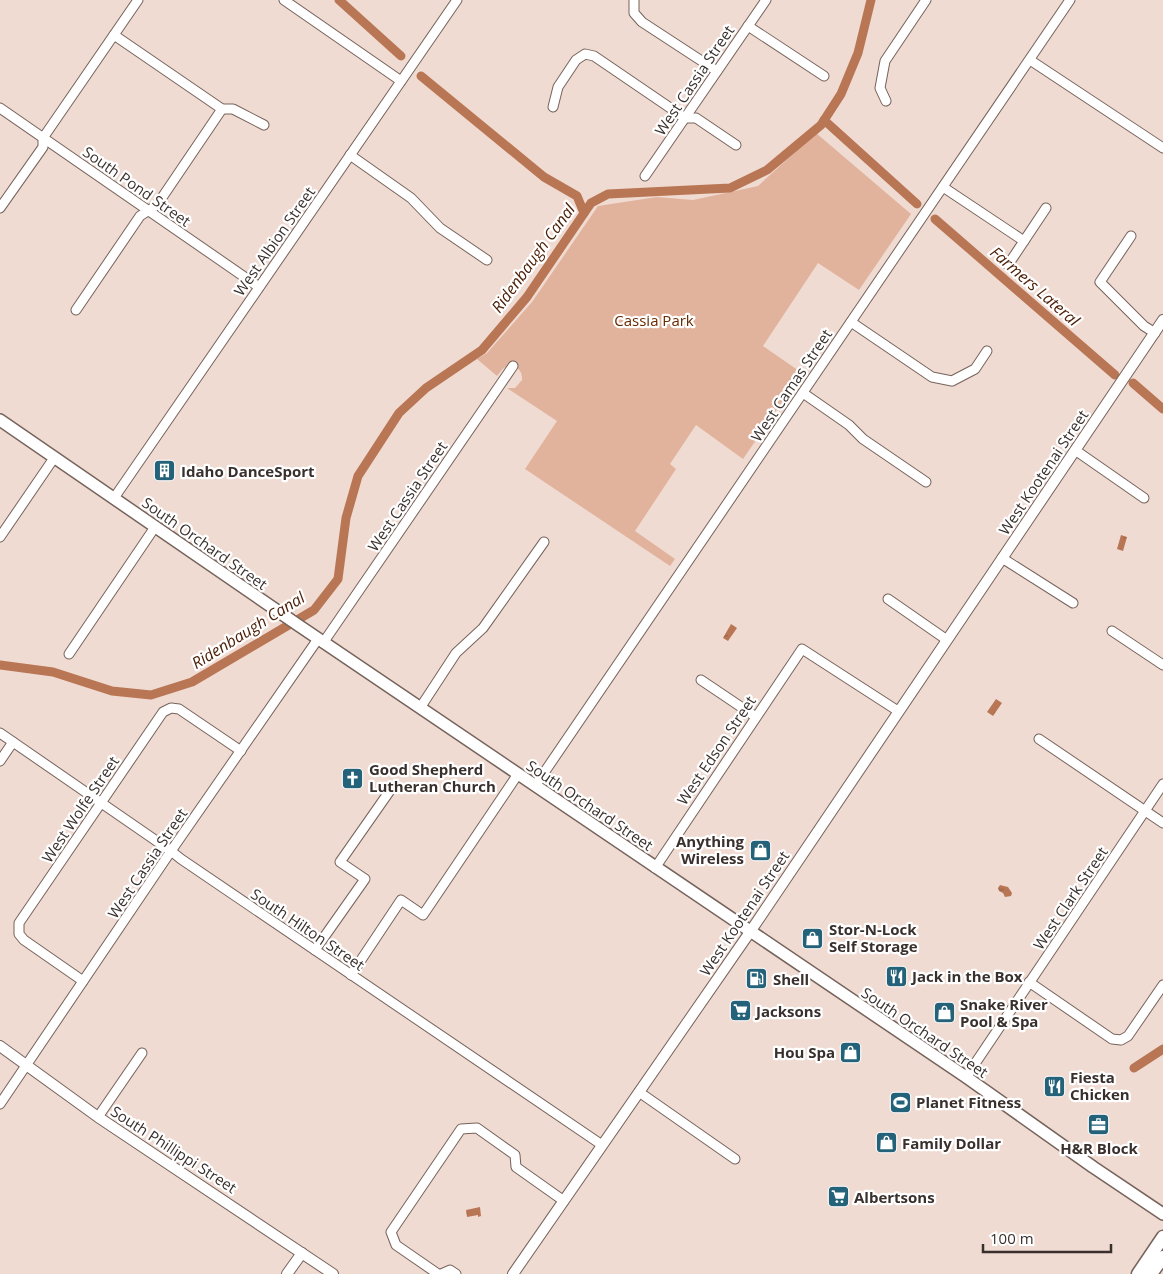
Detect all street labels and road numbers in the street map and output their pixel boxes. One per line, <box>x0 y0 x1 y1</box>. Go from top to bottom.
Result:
street label: West Cassia Street <box>650 21 738 139</box>
street label: South Pond Street <box>79 141 195 231</box>
street label: West Albion Street <box>229 182 319 300</box>
street label: West Camas Street <box>746 325 836 445</box>
street label: West Kootenai Street <box>994 406 1092 538</box>
street label: West Cassia Street <box>363 437 451 555</box>
street label: South Orchard Street <box>138 492 272 594</box>
street label: West Edson Street <box>672 692 760 808</box>
street label: West Wolfe Street <box>37 752 123 866</box>
street label: South Orchard Street <box>523 755 657 855</box>
street label: West Cassia Street <box>103 804 191 922</box>
street label: West Clark Street <box>1028 843 1112 953</box>
street label: West Kootenai Street <box>695 847 793 979</box>
street label: South Hilton Street <box>247 884 369 974</box>
street label: South Orchard Street <box>858 982 992 1082</box>
street label: South Phillippi Street <box>107 1101 241 1197</box>

